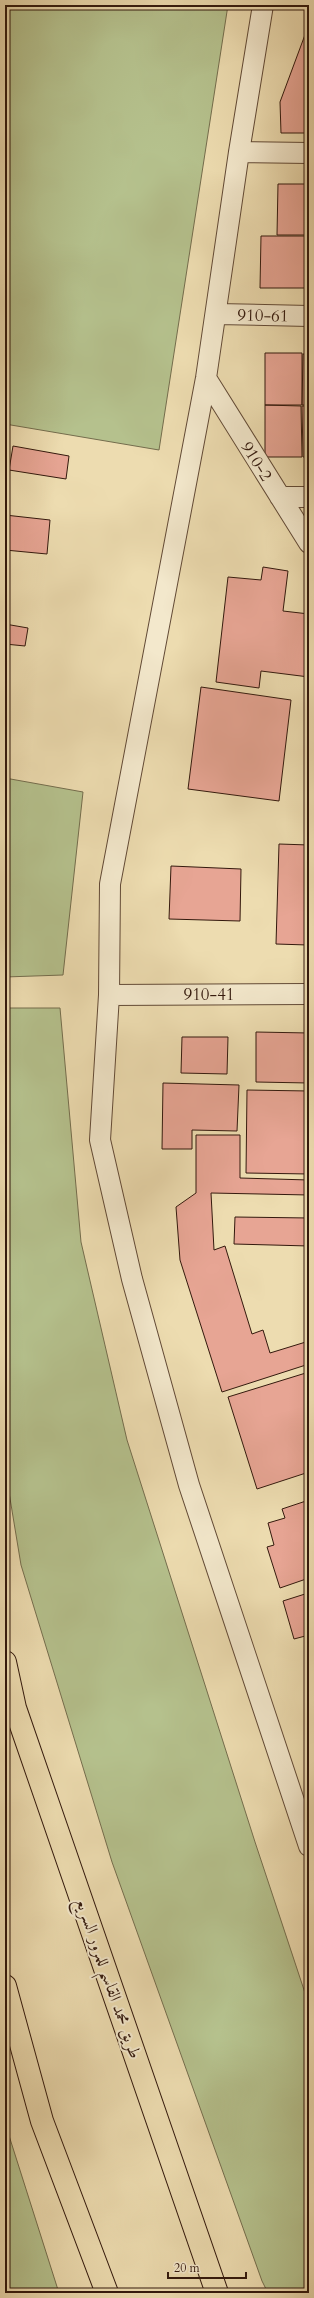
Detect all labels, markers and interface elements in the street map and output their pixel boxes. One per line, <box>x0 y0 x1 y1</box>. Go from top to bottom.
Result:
street label: 910-61 <box>237 304 289 327</box>
street label: 910-2 <box>236 437 278 486</box>
street label: 910-41 <box>183 983 235 1006</box>
street label: طريق محمد القاسم للمرور السريع <box>65 1895 147 2063</box>
scale bar <box>168 2254 246 2280</box>
text: 20 m <box>174 2260 201 2276</box>

